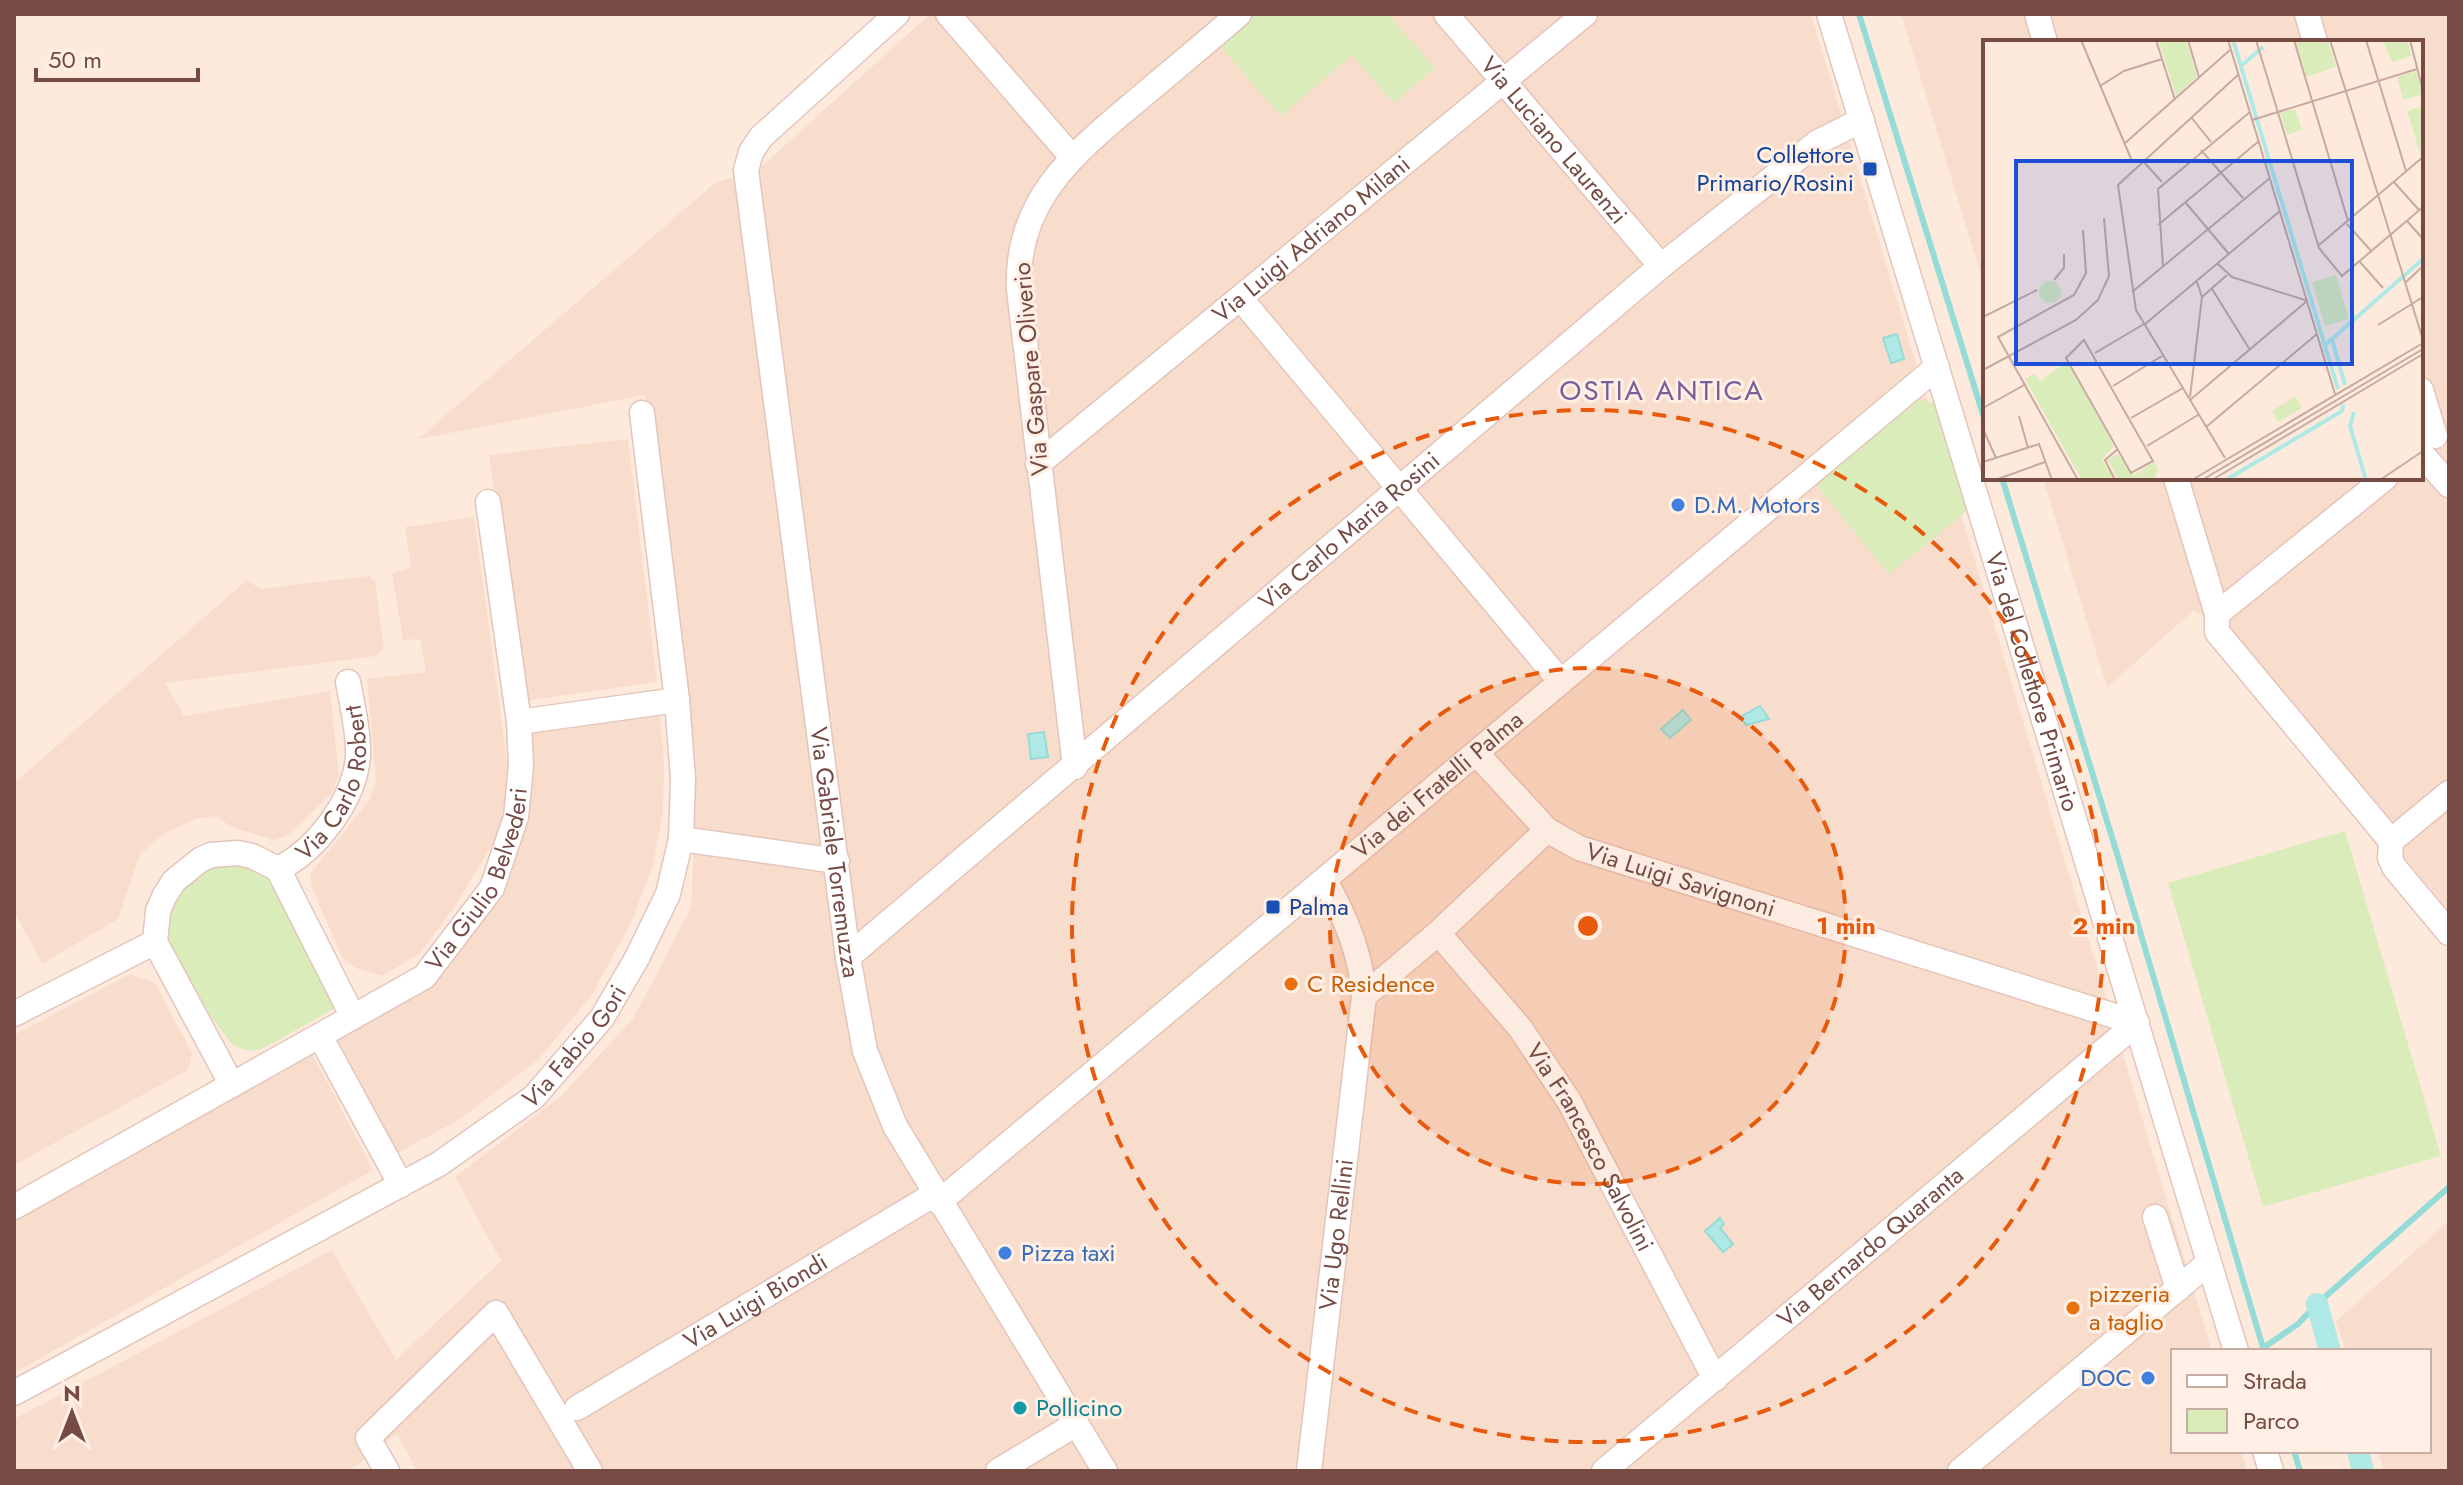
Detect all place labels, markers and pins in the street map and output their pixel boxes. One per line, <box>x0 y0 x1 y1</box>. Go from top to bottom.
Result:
place label: Collettore Primario/Rosini <box>1697 137 1854 200</box>
marker: Collettore Primario/Rosini <box>1861 160 1879 178</box>
place label: D.M. Motors <box>1694 487 1820 522</box>
marker: D.M. Motors <box>1669 496 1687 514</box>
place label: Palma <box>1289 889 1349 924</box>
marker: Palma <box>1264 898 1282 916</box>
centre of rings <box>1574 912 1602 940</box>
place label: C Residence <box>1307 966 1435 1001</box>
marker: C Residence <box>1282 975 1300 993</box>
place label: Pizza taxi <box>1021 1235 1116 1270</box>
marker: Pizza taxi <box>996 1244 1014 1262</box>
place label: pizzeria a taglio <box>2089 1276 2170 1339</box>
marker: pizzeria a taglio <box>2064 1299 2082 1317</box>
place label: DOC <box>2080 1360 2132 1395</box>
marker: DOC <box>2139 1369 2157 1387</box>
place label: Pollicino <box>1036 1390 1122 1425</box>
marker: Pollicino <box>1011 1399 1029 1417</box>

